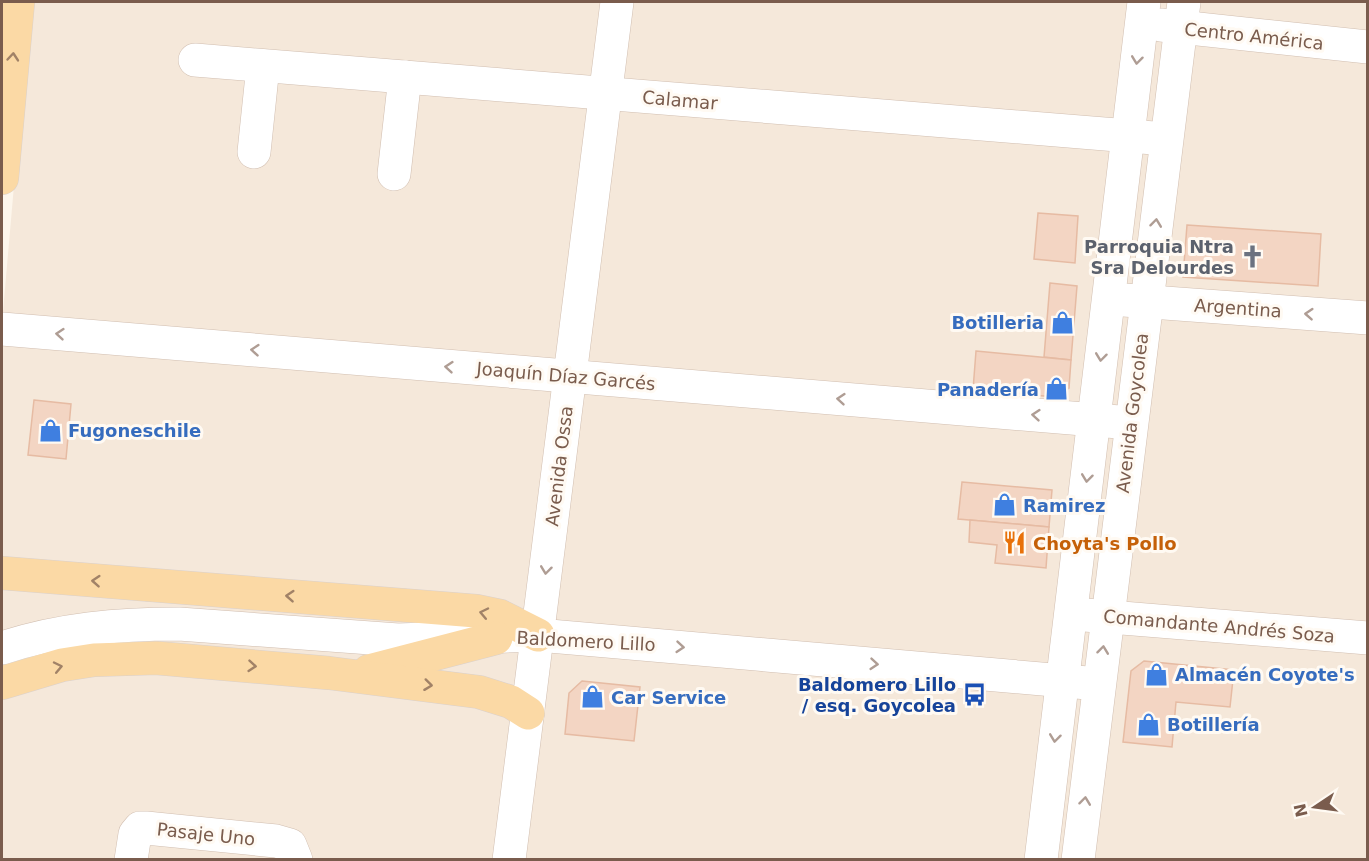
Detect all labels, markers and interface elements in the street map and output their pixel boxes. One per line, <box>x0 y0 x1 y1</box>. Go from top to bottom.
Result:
street label: Centro América <box>1183 18 1325 54</box>
one-way arrow <box>6 52 19 61</box>
one-way arrow <box>1131 55 1144 64</box>
street label: Calamar <box>641 86 719 114</box>
one-way arrow <box>1149 218 1161 227</box>
place label: Parroquia Ntra Sra Delourdes <box>1084 236 1234 278</box>
church icon: Parroquia Ntra Sra Delourdes <box>1239 243 1265 269</box>
street label: Argentina <box>1193 294 1283 322</box>
one-way arrow <box>1305 308 1314 321</box>
shop icon: Botilleria <box>1049 309 1075 335</box>
place label: Botilleria <box>951 312 1044 333</box>
one-way arrow <box>56 328 65 341</box>
street label: Avenida Goycolea <box>1112 332 1152 494</box>
one-way arrow <box>250 344 259 357</box>
one-way arrow <box>1096 352 1108 361</box>
street label: Joaquín Díaz Garcés <box>475 358 656 394</box>
one-way arrow <box>444 360 453 373</box>
shop icon: Panadería <box>1044 376 1070 402</box>
place label: Panadería <box>937 379 1039 400</box>
one-way arrow <box>837 393 846 406</box>
street label: Avenida Ossa <box>541 404 577 528</box>
one-way arrow <box>1031 409 1040 422</box>
shop icon: Fugoneschile <box>37 417 63 443</box>
place label: Fugoneschile <box>68 420 201 441</box>
one-way arrow <box>1081 474 1094 483</box>
shop icon: Ramirez <box>992 492 1018 518</box>
place label: Ramirez <box>1023 495 1106 516</box>
restaurant icon: Choyta's Pollo <box>1002 530 1028 556</box>
place label: Choyta's Pollo <box>1033 533 1177 554</box>
one-way arrow <box>540 565 553 574</box>
one-way arrow <box>91 575 100 588</box>
one-way arrow <box>285 590 295 603</box>
street label: Comandante Andrés Soza <box>1102 605 1336 647</box>
one-way arrow <box>479 607 489 620</box>
street label: Baldomero Lillo <box>516 627 656 655</box>
one-way arrow <box>675 640 684 653</box>
one-way arrow <box>1096 646 1109 655</box>
one-way arrow <box>870 657 879 670</box>
one-way arrow <box>247 659 256 672</box>
one-way arrow <box>52 661 62 674</box>
shop icon: Almacén Coyote's <box>1144 661 1170 687</box>
place label: Almacén Coyote's <box>1175 664 1355 685</box>
place label: Baldomero Lillo / esq. Goycolea <box>798 674 956 716</box>
one-way arrow <box>424 679 433 691</box>
bus stop icon: Baldomero Lillo / esq. Goycolea <box>961 681 987 707</box>
shop icon: Car Service <box>580 684 606 710</box>
place label: Car Service <box>611 687 726 708</box>
shop icon: Botillería <box>1136 711 1162 737</box>
place label: Botillería <box>1167 714 1260 735</box>
one-way arrow <box>1049 733 1062 742</box>
north arrow <box>1285 777 1345 837</box>
one-way arrow <box>1078 797 1091 806</box>
text: N <box>1290 802 1312 819</box>
street label: Pasaje Uno <box>156 818 256 850</box>

